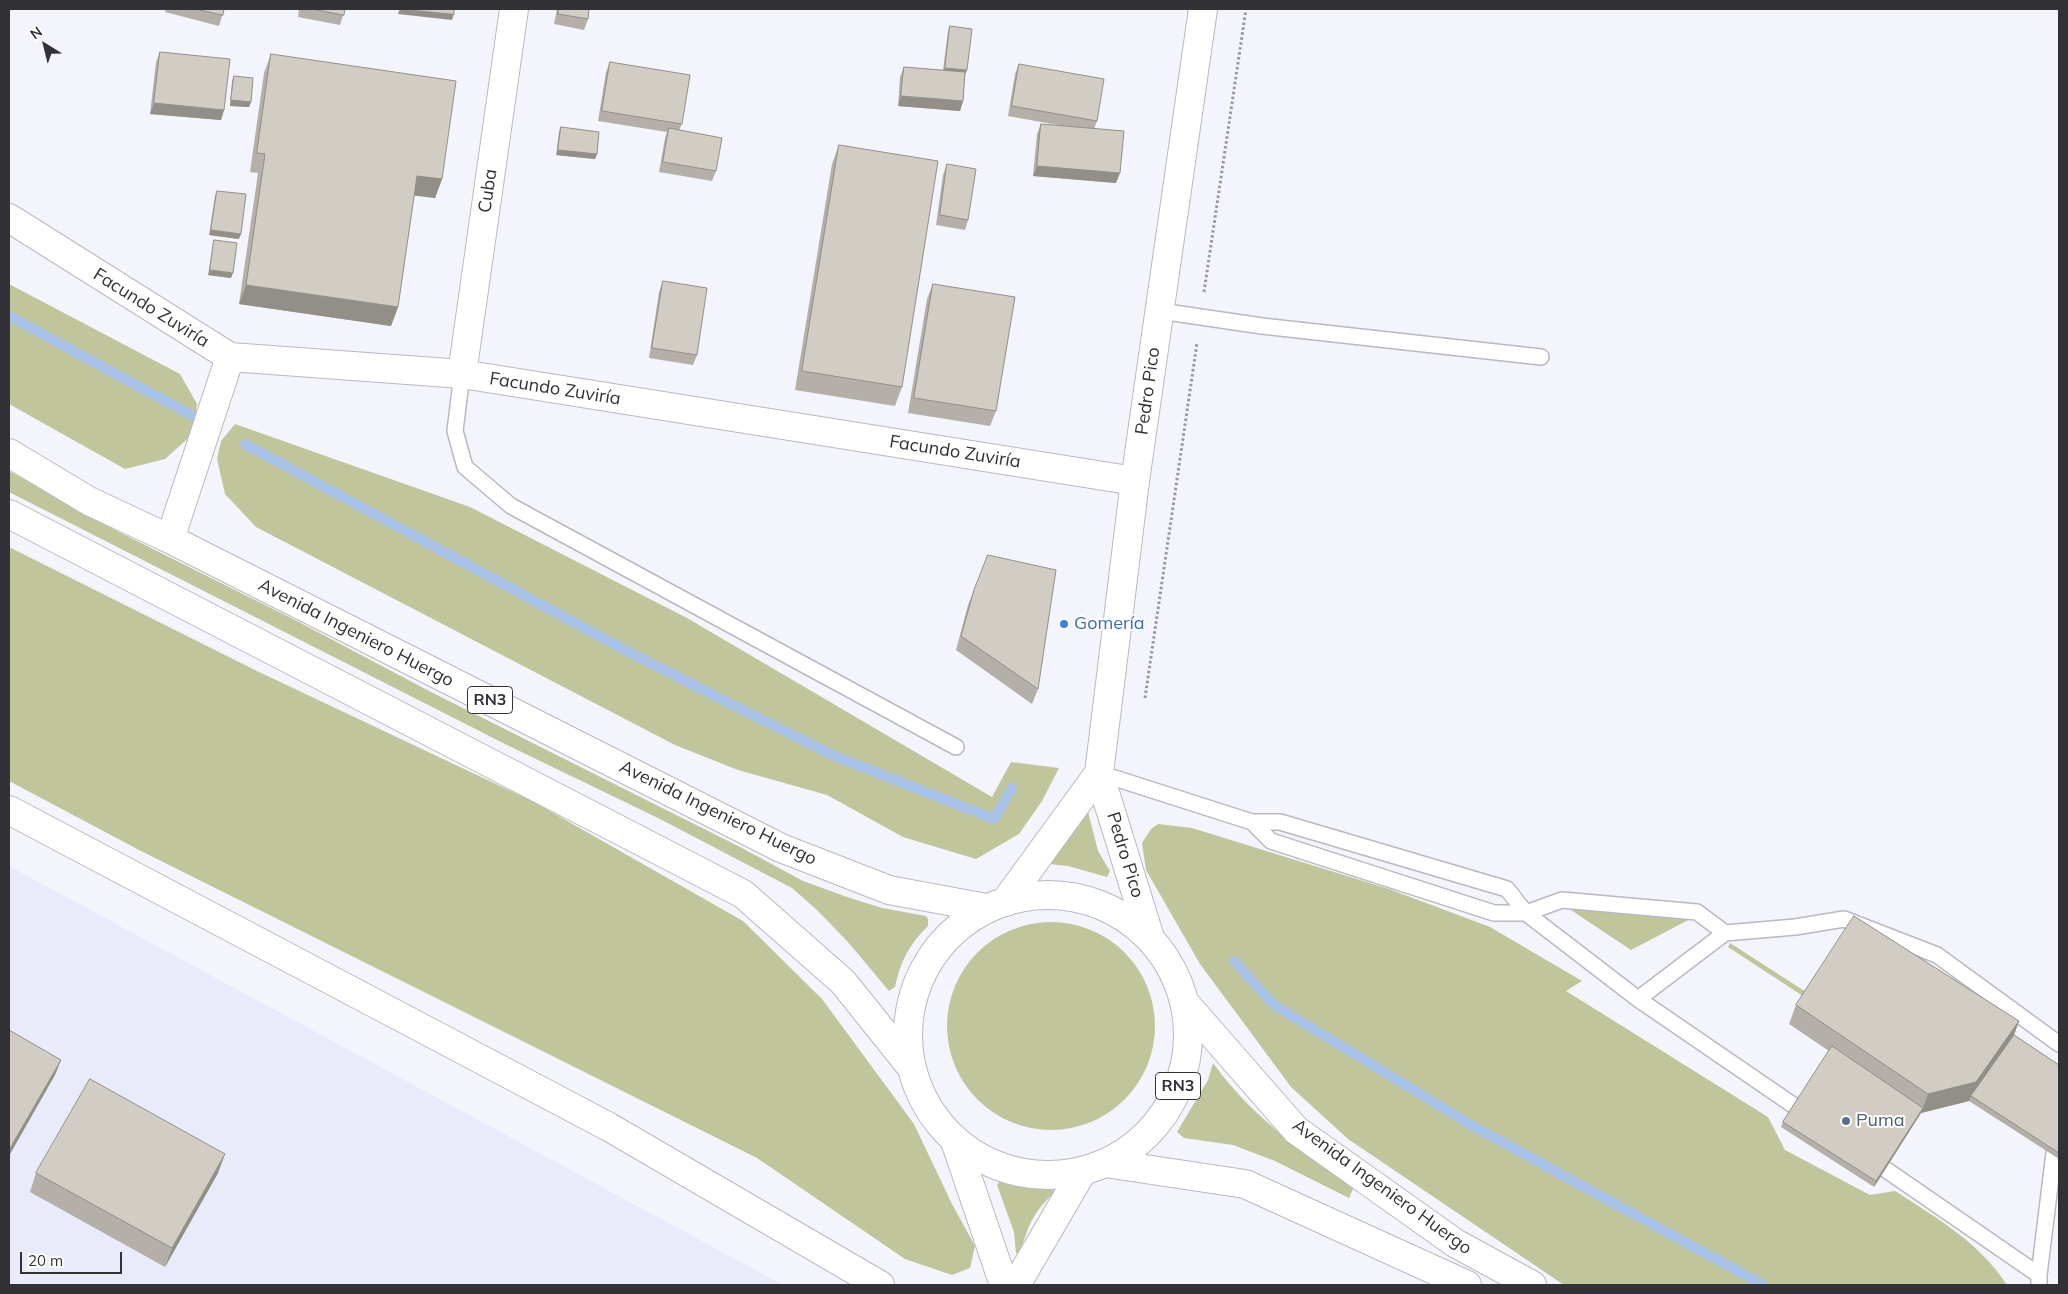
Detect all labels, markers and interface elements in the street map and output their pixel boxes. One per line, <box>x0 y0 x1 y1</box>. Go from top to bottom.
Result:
north arrow <box>20 20 70 70</box>
text: N <box>27 22 46 43</box>
street label: Cuba <box>474 168 502 214</box>
street label: Facundo Zuviría <box>89 264 213 352</box>
street label: Pedro Pico <box>1131 346 1165 436</box>
street label: Facundo Zuviría <box>488 368 622 410</box>
street label: Facundo Zuviría <box>888 431 1022 473</box>
street label: Avenida Ingeniero Huergo <box>255 574 457 692</box>
place label: Gomería <box>1074 613 1145 635</box>
marker: Gomería <box>1058 618 1070 630</box>
road number: RN3 <box>468 686 512 714</box>
street label: Avenida Ingeniero Huergo <box>616 756 820 870</box>
street label: Pedro Pico <box>1102 810 1148 900</box>
road number: RN3 <box>1156 1072 1200 1100</box>
place label: Puma <box>1856 1110 1905 1132</box>
street label: Avenida Ingeniero Huergo <box>1288 1115 1476 1259</box>
marker: Puma <box>1840 1115 1852 1127</box>
scale bar <box>22 1242 125 1274</box>
text: 20 m <box>28 1251 63 1270</box>

